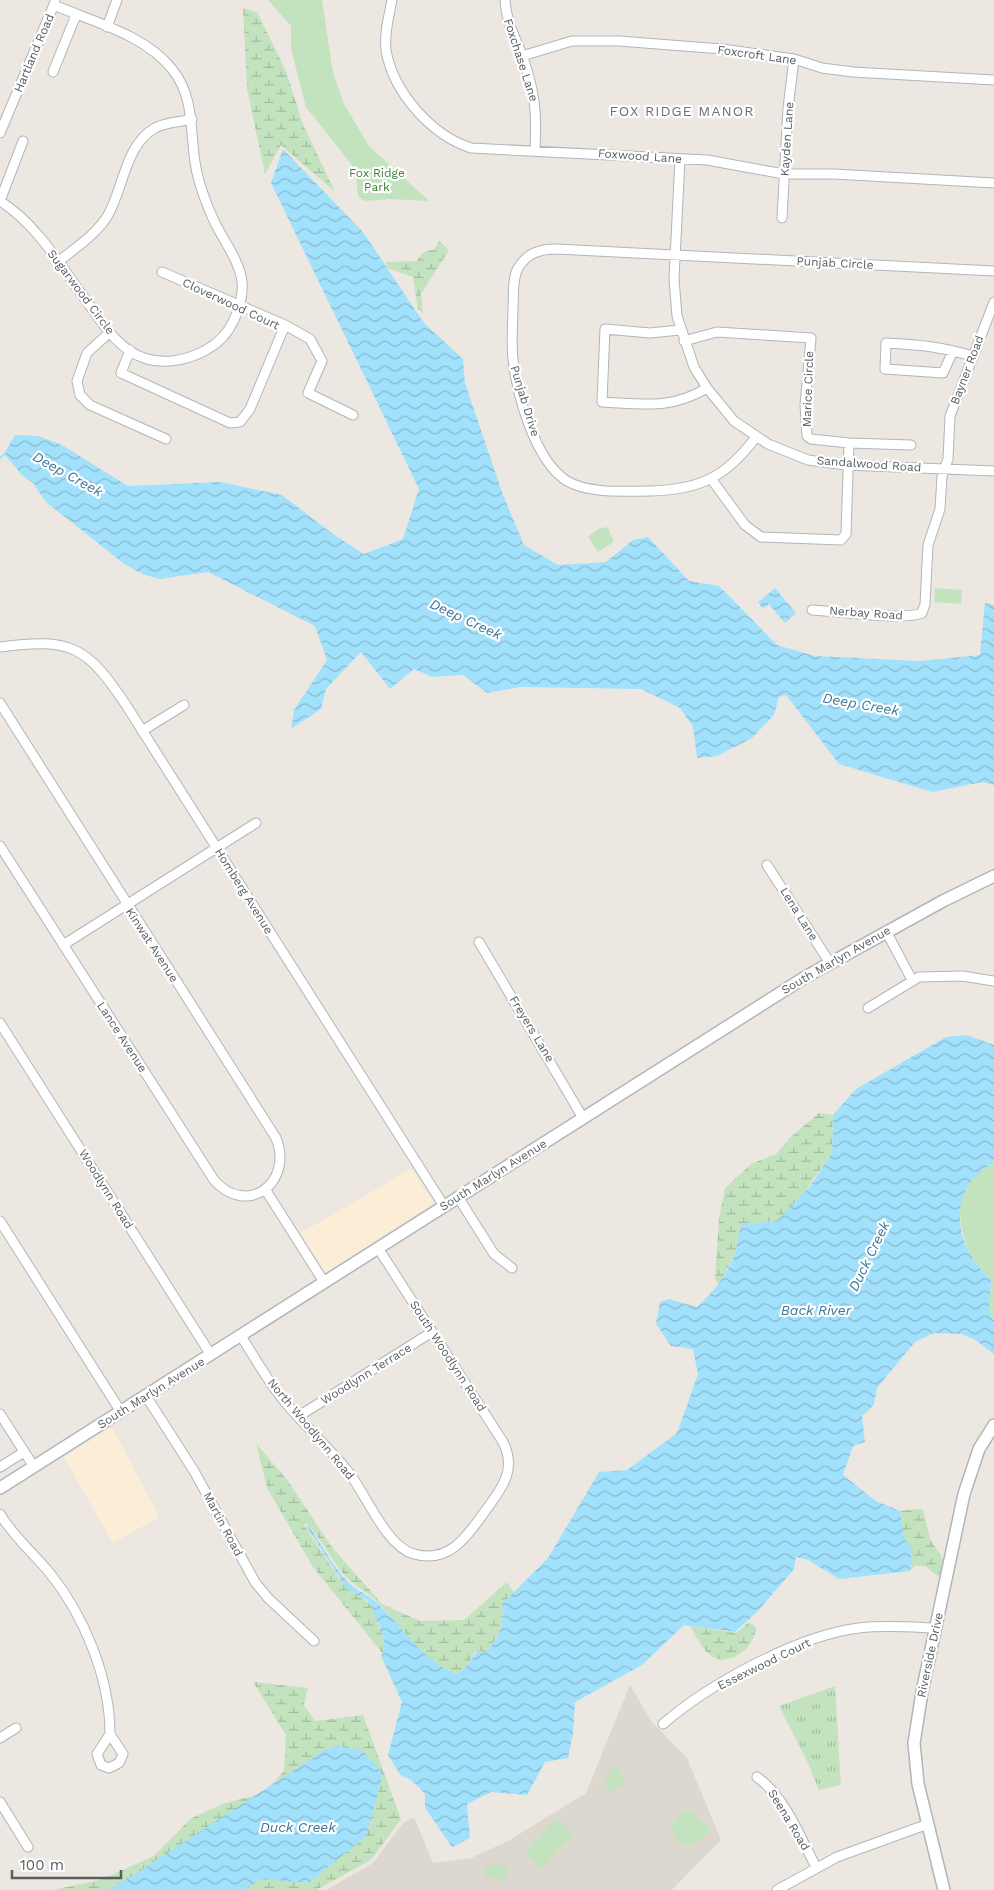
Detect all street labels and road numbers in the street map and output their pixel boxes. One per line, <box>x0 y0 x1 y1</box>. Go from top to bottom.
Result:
street label: Hartland Road <box>11 12 57 94</box>
street label: Foxchase Lane <box>501 17 541 103</box>
street label: Foxcroft Lane <box>716 43 798 67</box>
street label: Kayden Lane <box>777 101 797 177</box>
street label: Foxwood Lane <box>598 146 683 166</box>
street label: Sugarwood Circle <box>45 247 117 337</box>
street label: Punjab Circle <box>796 254 874 272</box>
street label: Cloverwood Court <box>180 275 282 333</box>
street label: Bayner Road <box>947 333 987 407</box>
street label: Marice Circle <box>800 351 816 427</box>
street label: Punjab Drive <box>508 364 542 438</box>
street label: Sandalwood Road <box>816 453 922 475</box>
street label: Nerbay Road <box>829 603 903 623</box>
street label: Homberg Avenue <box>212 845 276 937</box>
street label: Lena Lane <box>777 885 821 943</box>
street label: Kinwat Avenue <box>123 905 181 985</box>
street label: South Marlyn Avenue <box>779 923 893 997</box>
street label: Freyers Lane <box>507 993 557 1065</box>
street label: Lance Avenue <box>94 999 150 1075</box>
street label: South Marlyn Avenue <box>437 1136 549 1214</box>
street label: Woodlynn Road <box>76 1147 136 1231</box>
street label: South Woodlynn Road <box>407 1298 489 1414</box>
street label: Woodlynn Terrace <box>318 1340 414 1408</box>
street label: South Marlyn Avenue <box>95 1354 207 1432</box>
street label: North Woodlynn Road <box>265 1376 357 1482</box>
street label: Martin Road <box>200 1490 246 1558</box>
street label: Riverside Drive <box>914 1611 946 1699</box>
street label: Essexwood Court <box>715 1635 813 1693</box>
street label: Seena Road <box>765 1787 813 1853</box>

